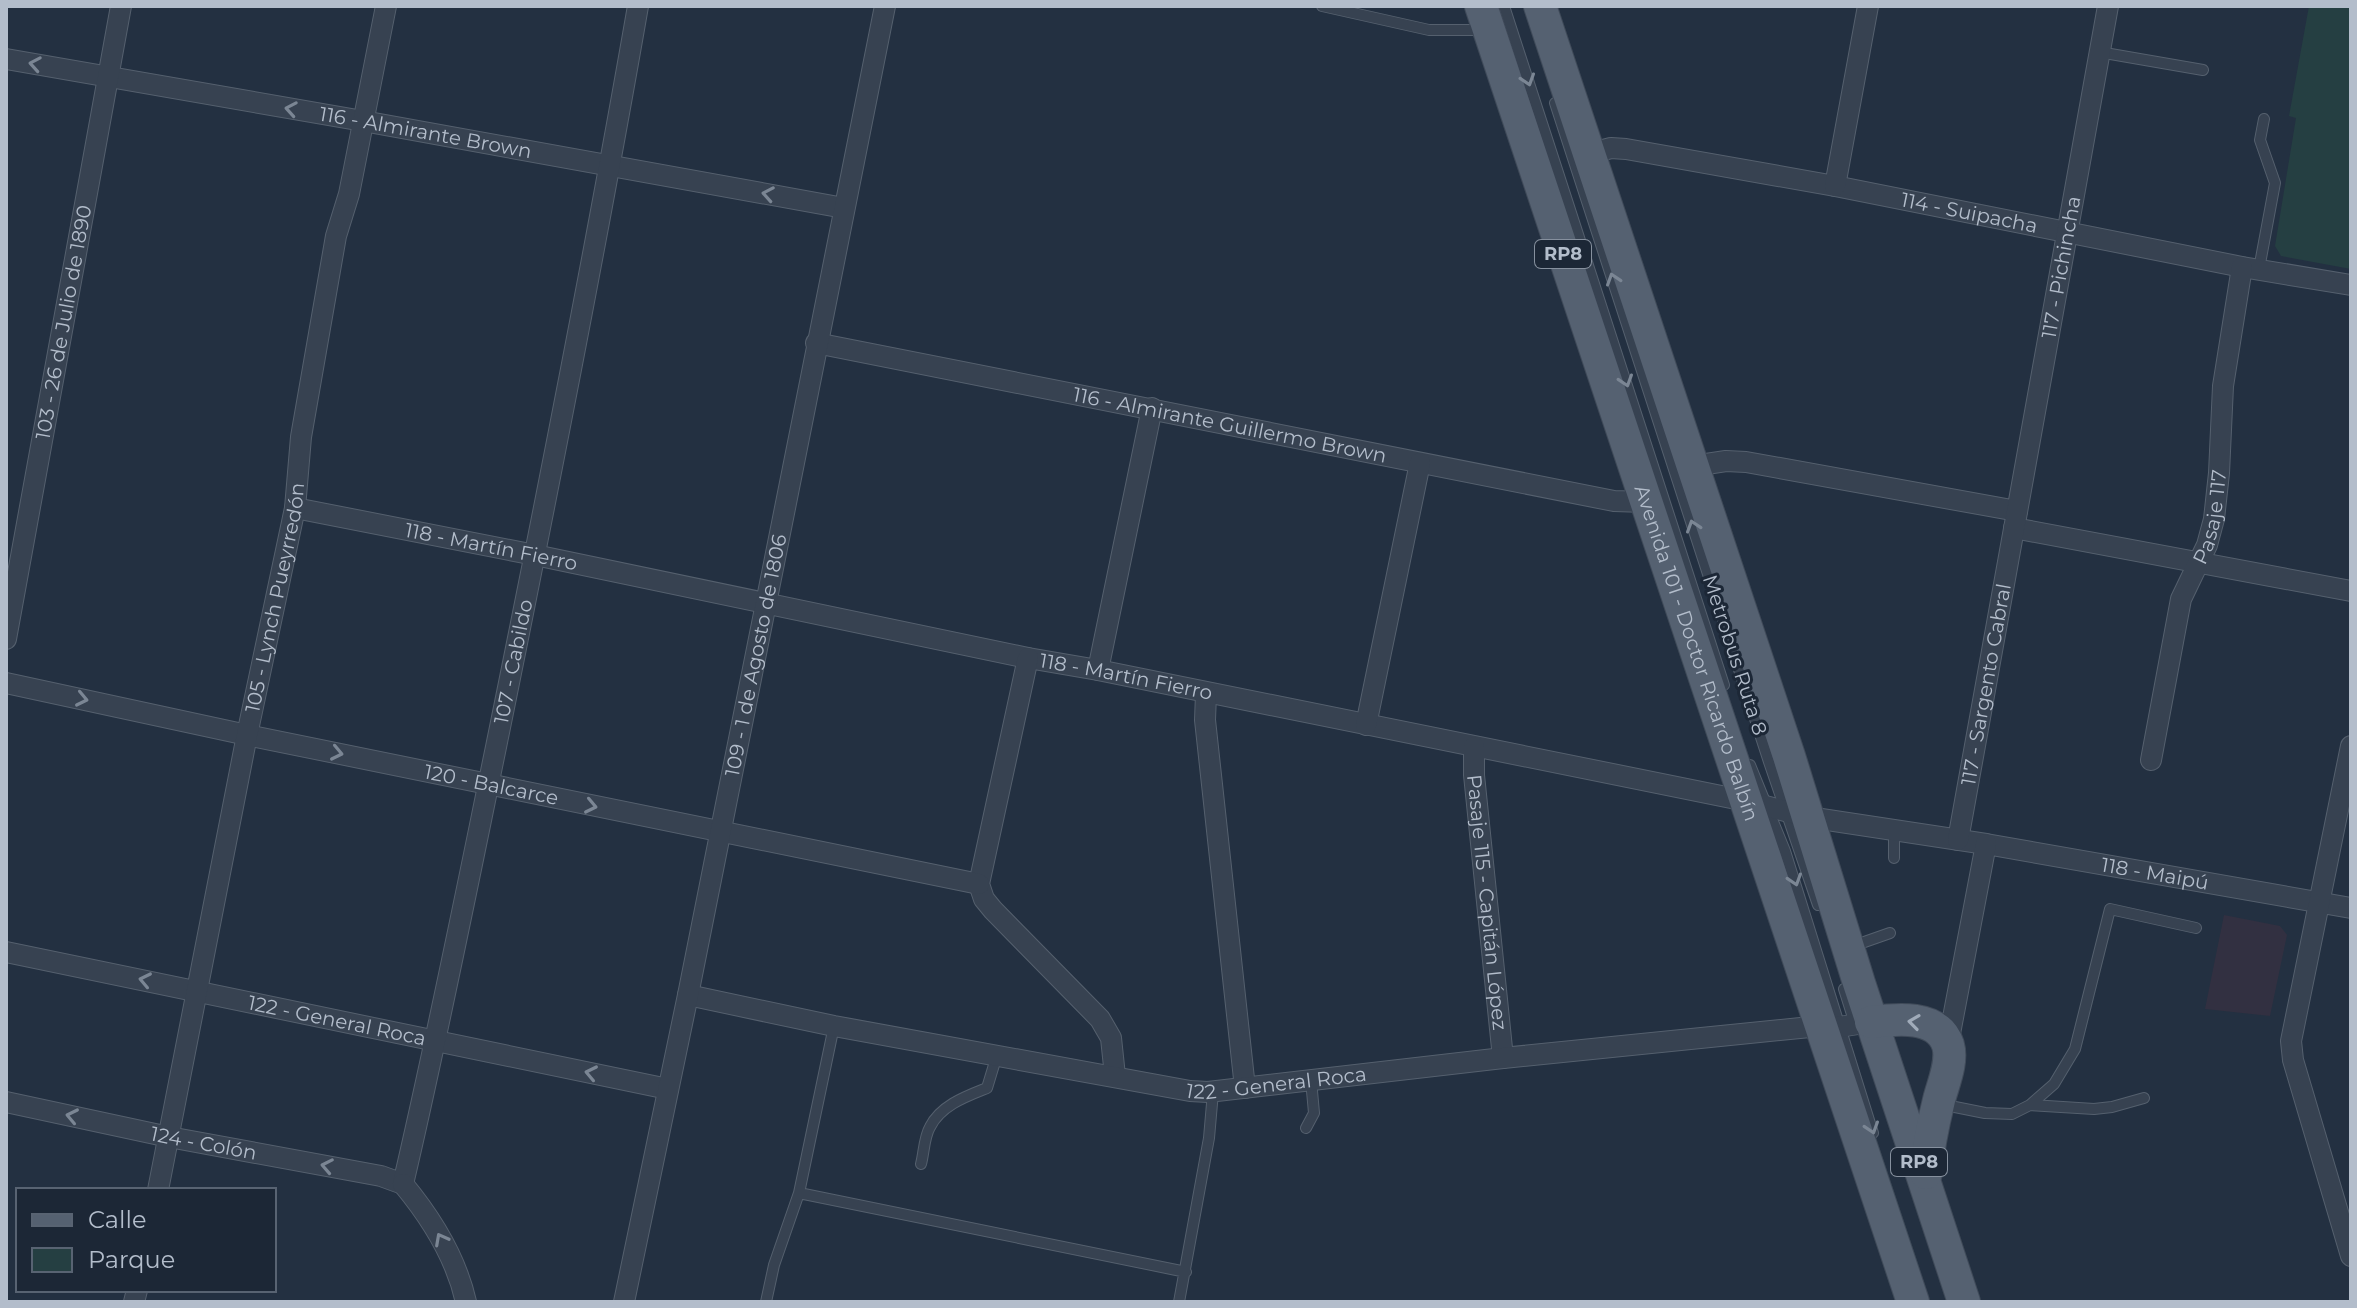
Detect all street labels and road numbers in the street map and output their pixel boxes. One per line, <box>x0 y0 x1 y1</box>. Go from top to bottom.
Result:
street label: 116 - Almirante Brown <box>318 102 534 163</box>
street label: 114 - Suipacha <box>1899 187 2040 238</box>
street label: 117 - Pichincha <box>2036 194 2086 340</box>
street label: 103 - 26 de Julio de 1890 <box>30 203 97 441</box>
road number: RP8 <box>1535 240 1591 268</box>
street label: 116 - Almirante Guillermo Brown <box>1071 382 1389 468</box>
street label: Pasaje 117 <box>2188 468 2231 568</box>
street label: 105 - Lynch Pueyrredón <box>240 482 309 715</box>
street label: Avenida 101 - Doctor Ricardo Balbín <box>1630 482 1764 824</box>
street label: 118 - Martín Fierro <box>403 518 580 576</box>
street label: 109 - 1 de Agosto de 1806 <box>720 532 792 778</box>
street label: Metrobus Ruta 8 <box>1698 572 1772 738</box>
street label: 117 - Sargento Cabral <box>1956 581 2016 787</box>
street label: 107 - Cabildo <box>489 597 538 726</box>
street label: 118 - Martín Fierro <box>1038 648 1214 705</box>
street label: 120 - Balcarce <box>422 759 561 810</box>
street label: Pasaje 115 - Capitán López <box>1462 773 1512 1031</box>
street label: 118 - Maipú <box>2099 852 2211 895</box>
street label: 122 - General Roca <box>246 990 428 1051</box>
street label: 122 - General Roca <box>1184 1062 1368 1104</box>
street label: 124 - Colón <box>149 1121 259 1165</box>
road number: RP8 <box>1891 1148 1947 1176</box>

